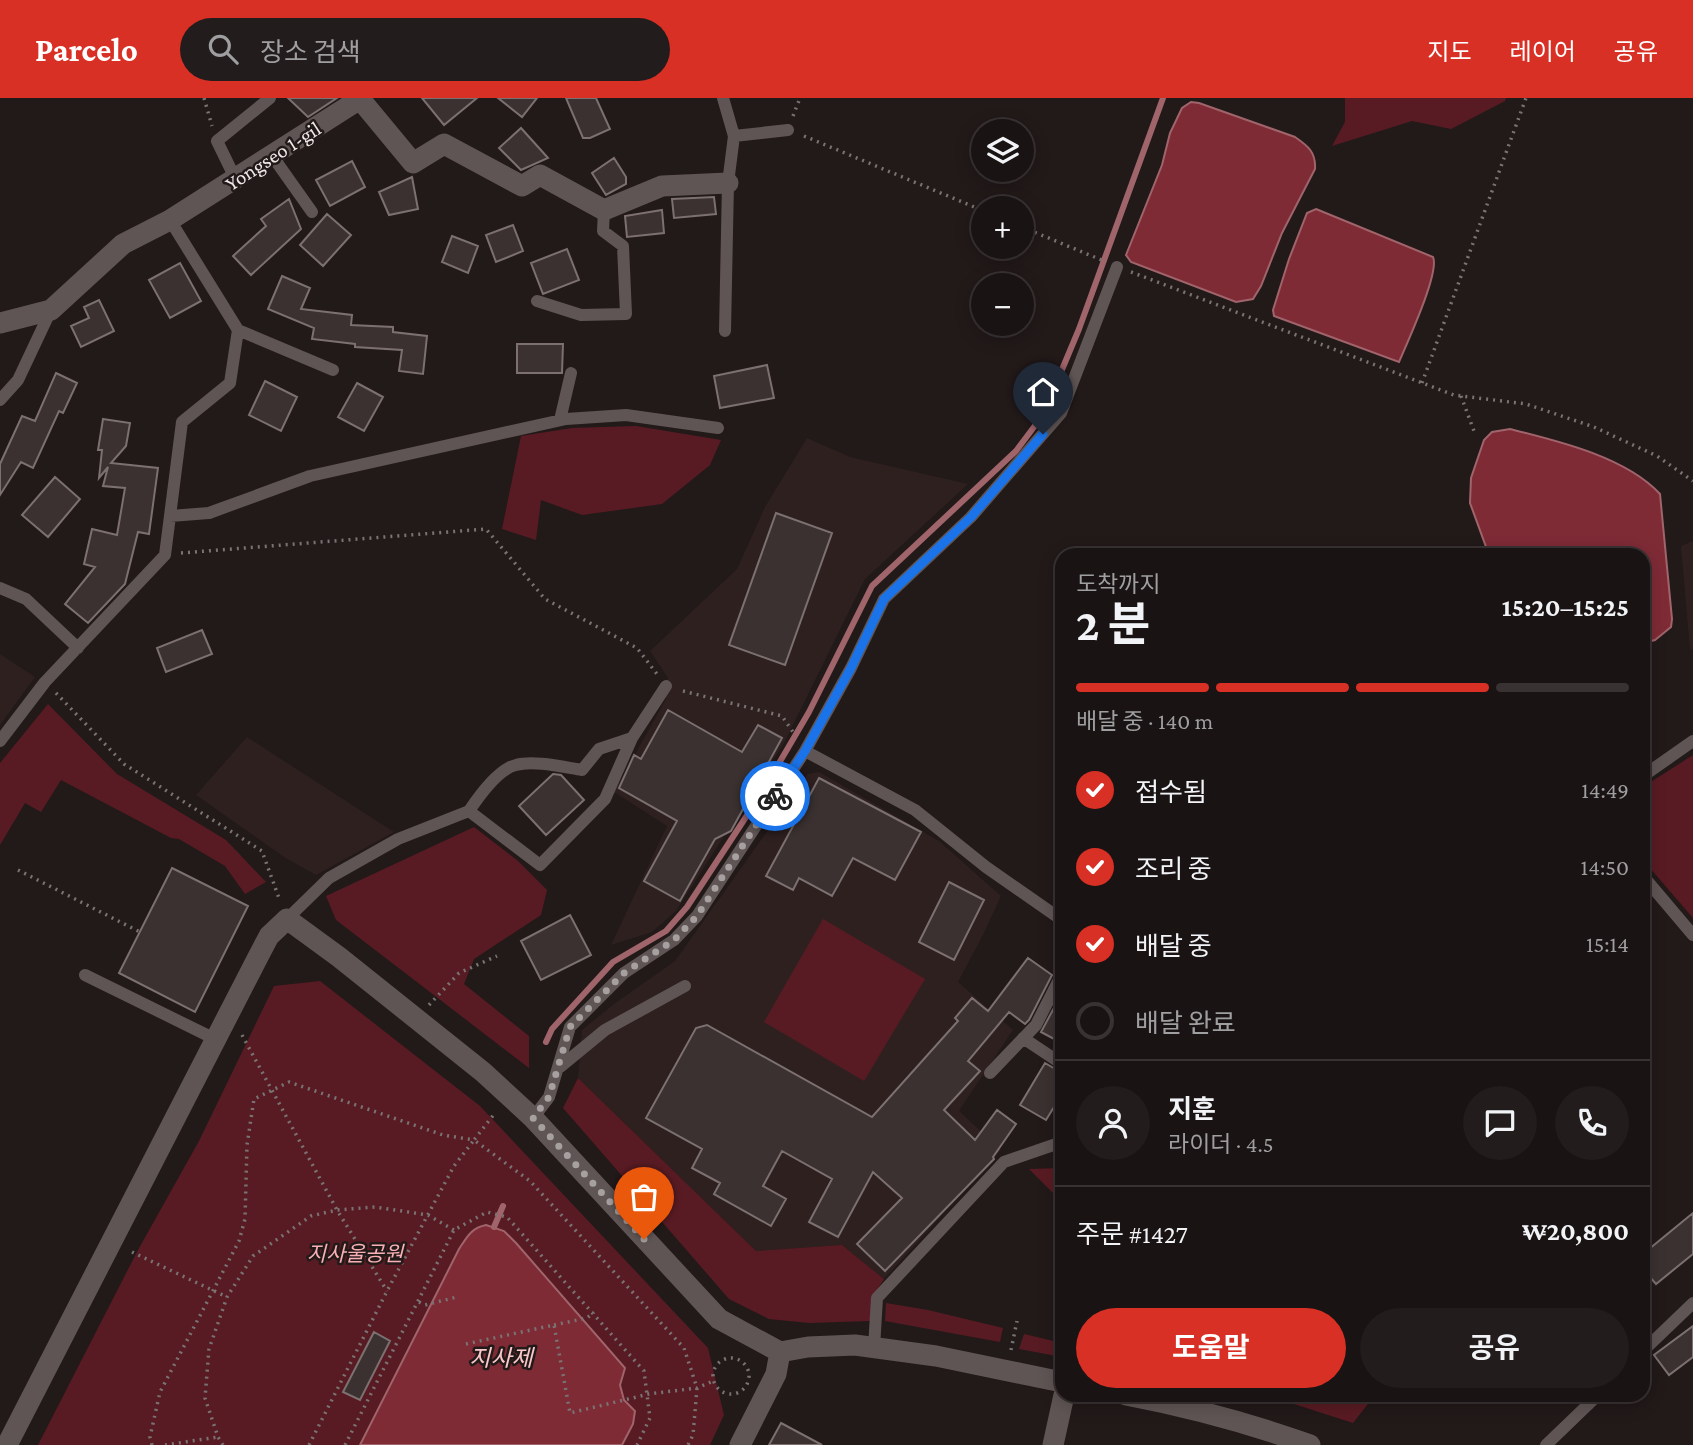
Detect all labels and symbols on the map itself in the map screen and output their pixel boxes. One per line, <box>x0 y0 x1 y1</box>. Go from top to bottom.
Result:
street label: Yongseo 1-gil <box>221 116 325 196</box>
pin <box>1013 362 1073 434</box>
courier <box>740 761 810 831</box>
pin <box>614 1167 674 1239</box>
park label: 지사울공원 <box>307 1242 405 1266</box>
water label: 지사제 <box>469 1345 536 1371</box>

